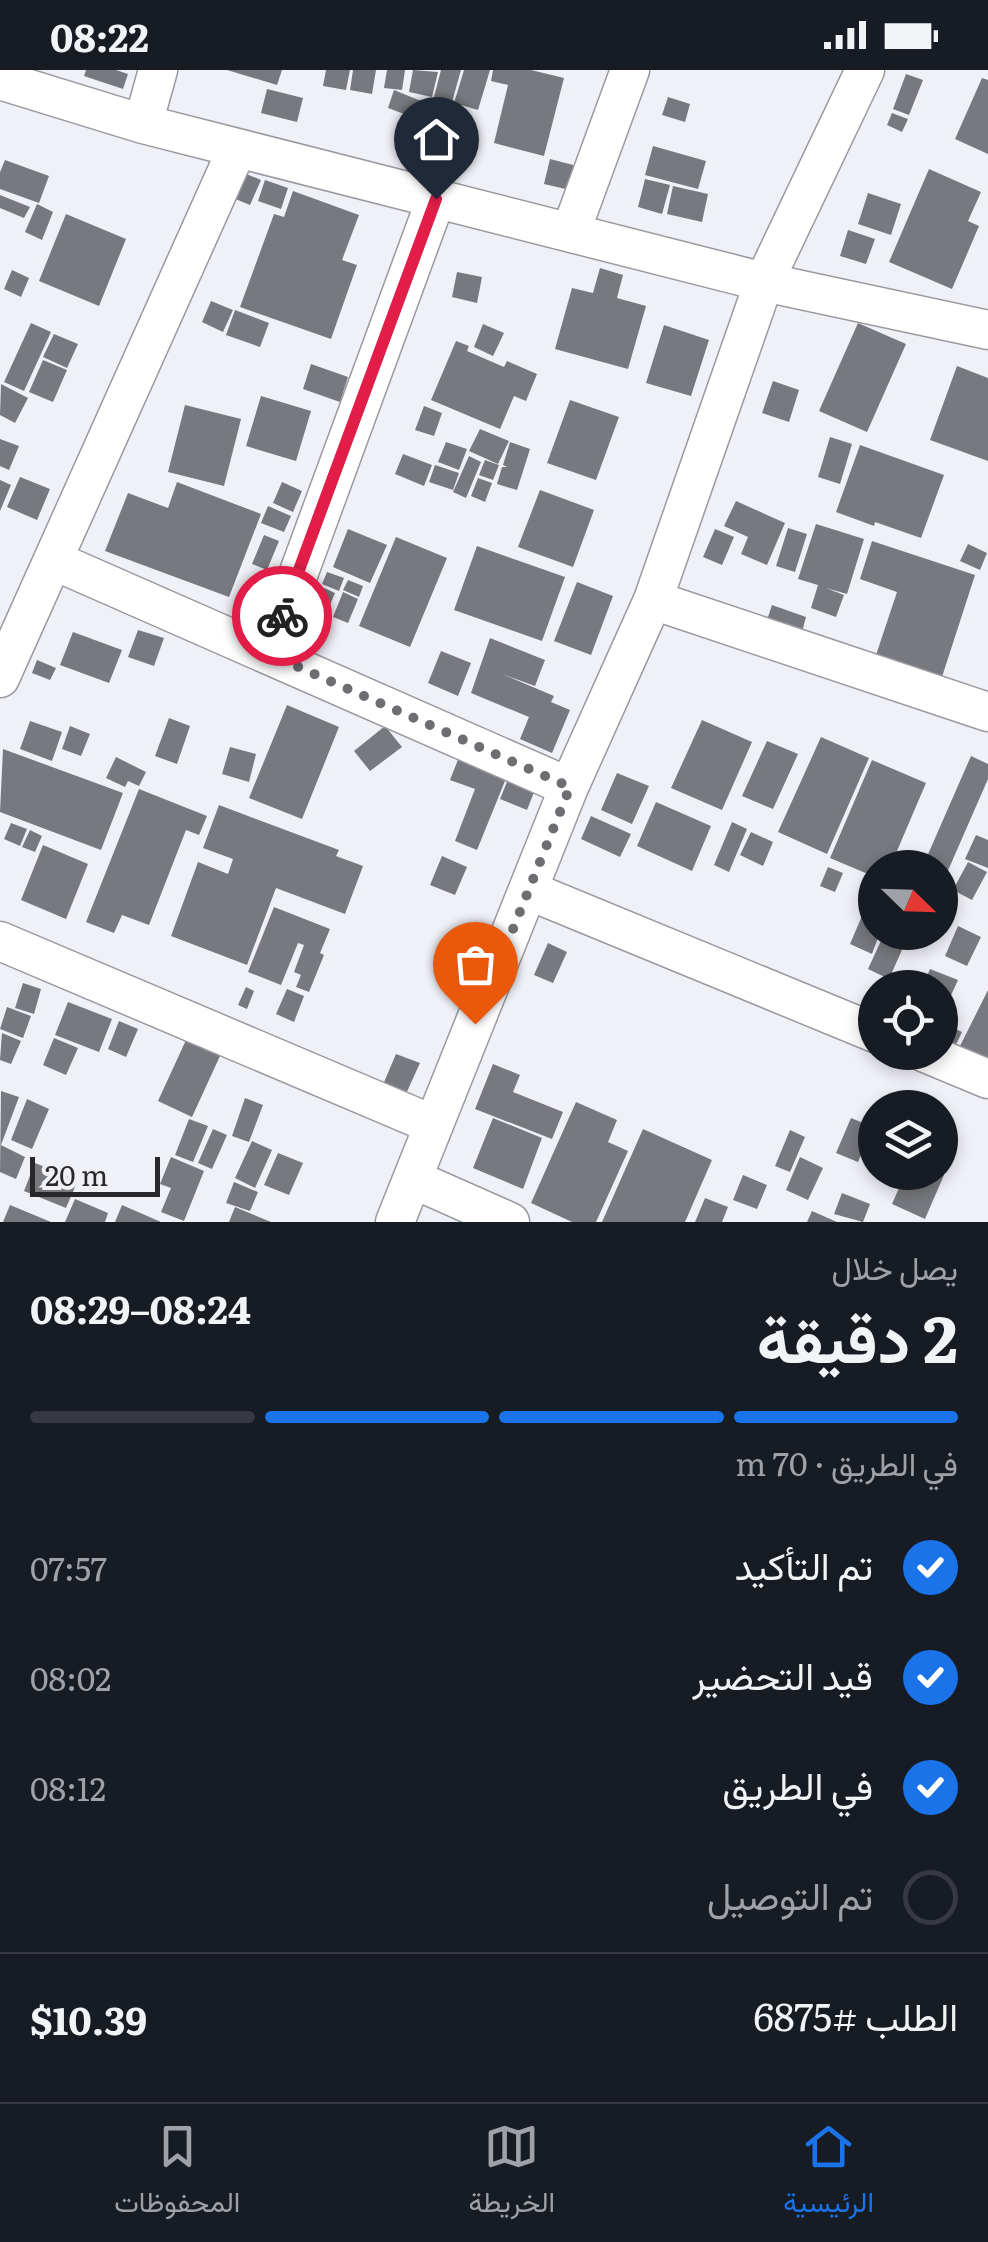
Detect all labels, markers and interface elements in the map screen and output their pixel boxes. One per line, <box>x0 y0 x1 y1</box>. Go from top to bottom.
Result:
text: 08:22 <box>50 7 149 64</box>
pin <box>394 97 479 200</box>
icon: home <box>409 112 464 167</box>
courier <box>232 566 332 666</box>
icon: bike <box>255 589 310 644</box>
north arrow <box>858 850 958 950</box>
map controls <box>858 850 958 1190</box>
pin <box>433 922 518 1025</box>
icon: bag <box>448 937 503 992</box>
button: locate <box>858 970 958 1070</box>
button: layers <box>858 1090 958 1190</box>
scale bar <box>30 1152 160 1196</box>
text: 20 m <box>45 1153 108 1195</box>
text: يصل خلال <box>831 1242 958 1290</box>
text: 08:24–08:29 <box>30 1279 251 1336</box>
text: 2 دقيقة <box>757 1286 958 1383</box>
text: في الطريق · 70 m <box>735 1438 958 1486</box>
text: تم التأكيد <box>735 1535 873 1592</box>
icon: check <box>903 1540 958 1595</box>
text: 07:57 <box>30 1543 107 1591</box>
text: قيد التحضير <box>692 1645 873 1702</box>
icon: check <box>903 1650 958 1705</box>
text: 08:02 <box>30 1653 111 1701</box>
text: في الطريق <box>722 1755 873 1812</box>
icon: check <box>903 1760 958 1815</box>
text: 08:12 <box>30 1763 106 1811</box>
text: تم التوصيل <box>707 1865 873 1922</box>
text: الطلب #6875 <box>753 1986 958 2043</box>
text: $10.39 <box>30 1990 147 2047</box>
tab: المحفوظات <box>114 2119 240 2227</box>
tab: الخريطة <box>469 2119 555 2227</box>
tab: الرئيسية <box>783 2119 874 2227</box>

